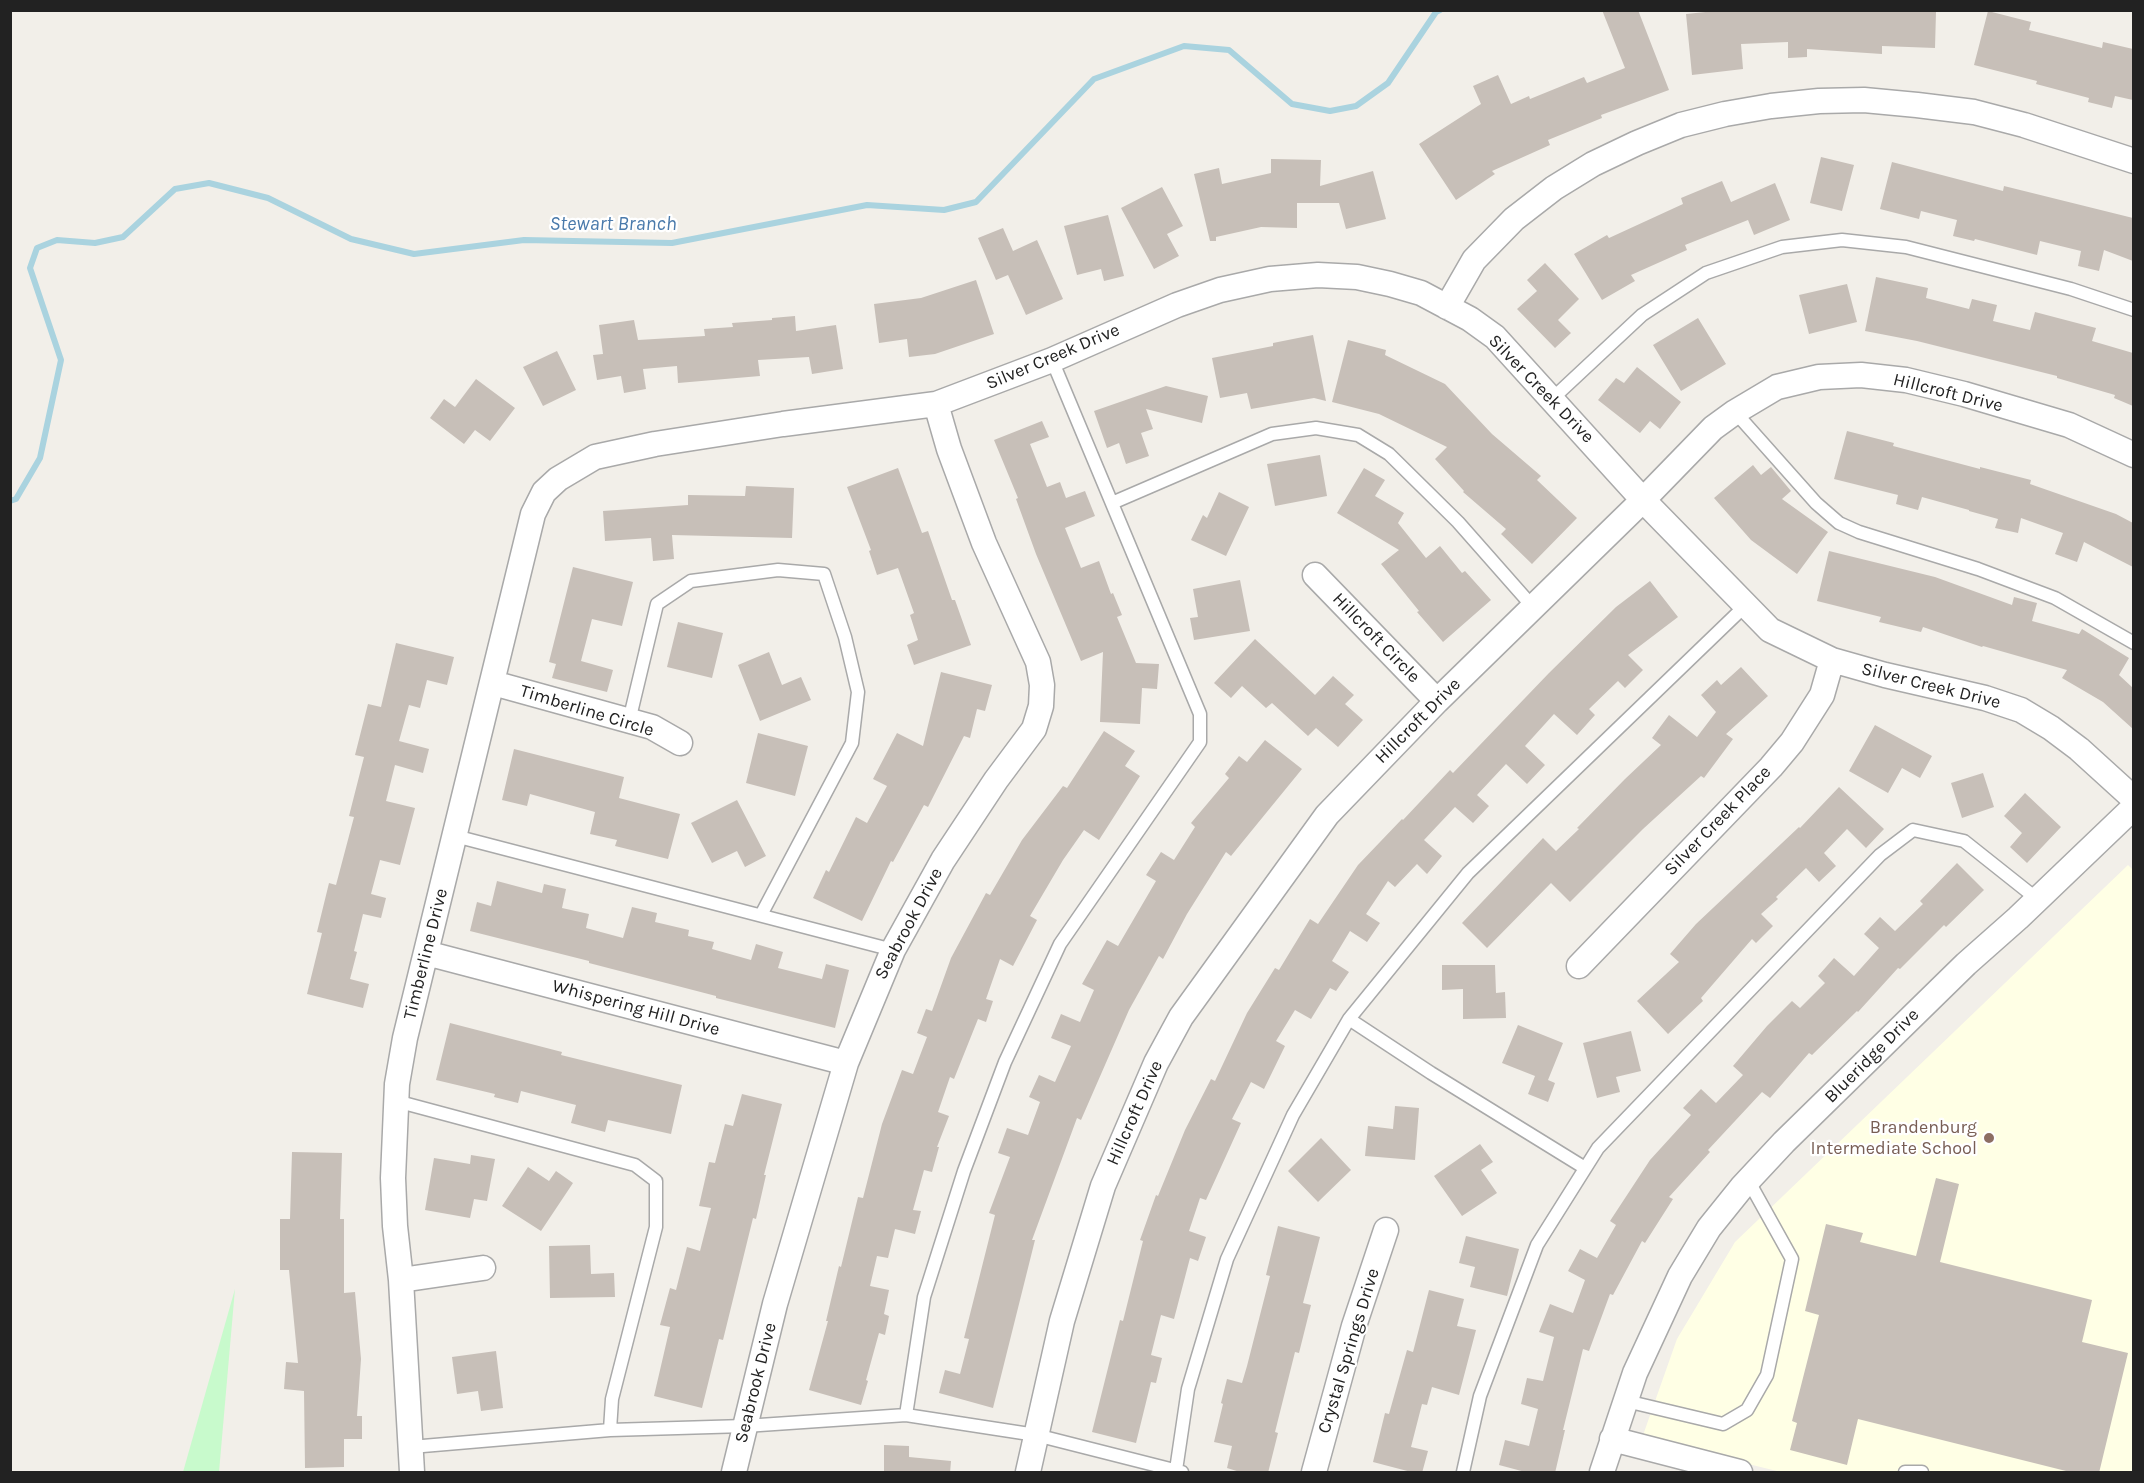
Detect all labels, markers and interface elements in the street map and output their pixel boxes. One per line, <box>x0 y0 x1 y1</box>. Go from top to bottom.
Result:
water label: Stewart Branch <box>549 212 677 236</box>
street label: Silver Creek Drive <box>983 319 1123 395</box>
street label: Silver Creek Drive <box>1484 330 1598 448</box>
street label: Hillcroft Drive <box>1891 369 2005 417</box>
street label: Hillcroft Circle <box>1328 588 1424 688</box>
street label: Silver Creek Drive <box>1859 658 2003 714</box>
street label: Hillcroft Drive <box>1371 674 1465 768</box>
street label: Timberline Circle <box>517 680 657 742</box>
street label: Silver Creek Place <box>1660 762 1776 880</box>
street label: Seabrook Drive <box>871 864 947 984</box>
street label: Timberline Drive <box>399 886 453 1022</box>
street label: Whispering Hill Drive <box>550 975 722 1041</box>
street label: Blueridge Drive <box>1820 1004 1924 1108</box>
street label: Hillcroft Drive <box>1102 1057 1168 1169</box>
place label: Brandenburg Intermediate School <box>1811 1117 1977 1160</box>
marker: Brandenburg Intermediate School <box>1982 1131 1996 1145</box>
street label: Crystal Springs Drive <box>1314 1266 1384 1436</box>
street label: Seabrook Drive <box>731 1321 781 1445</box>

